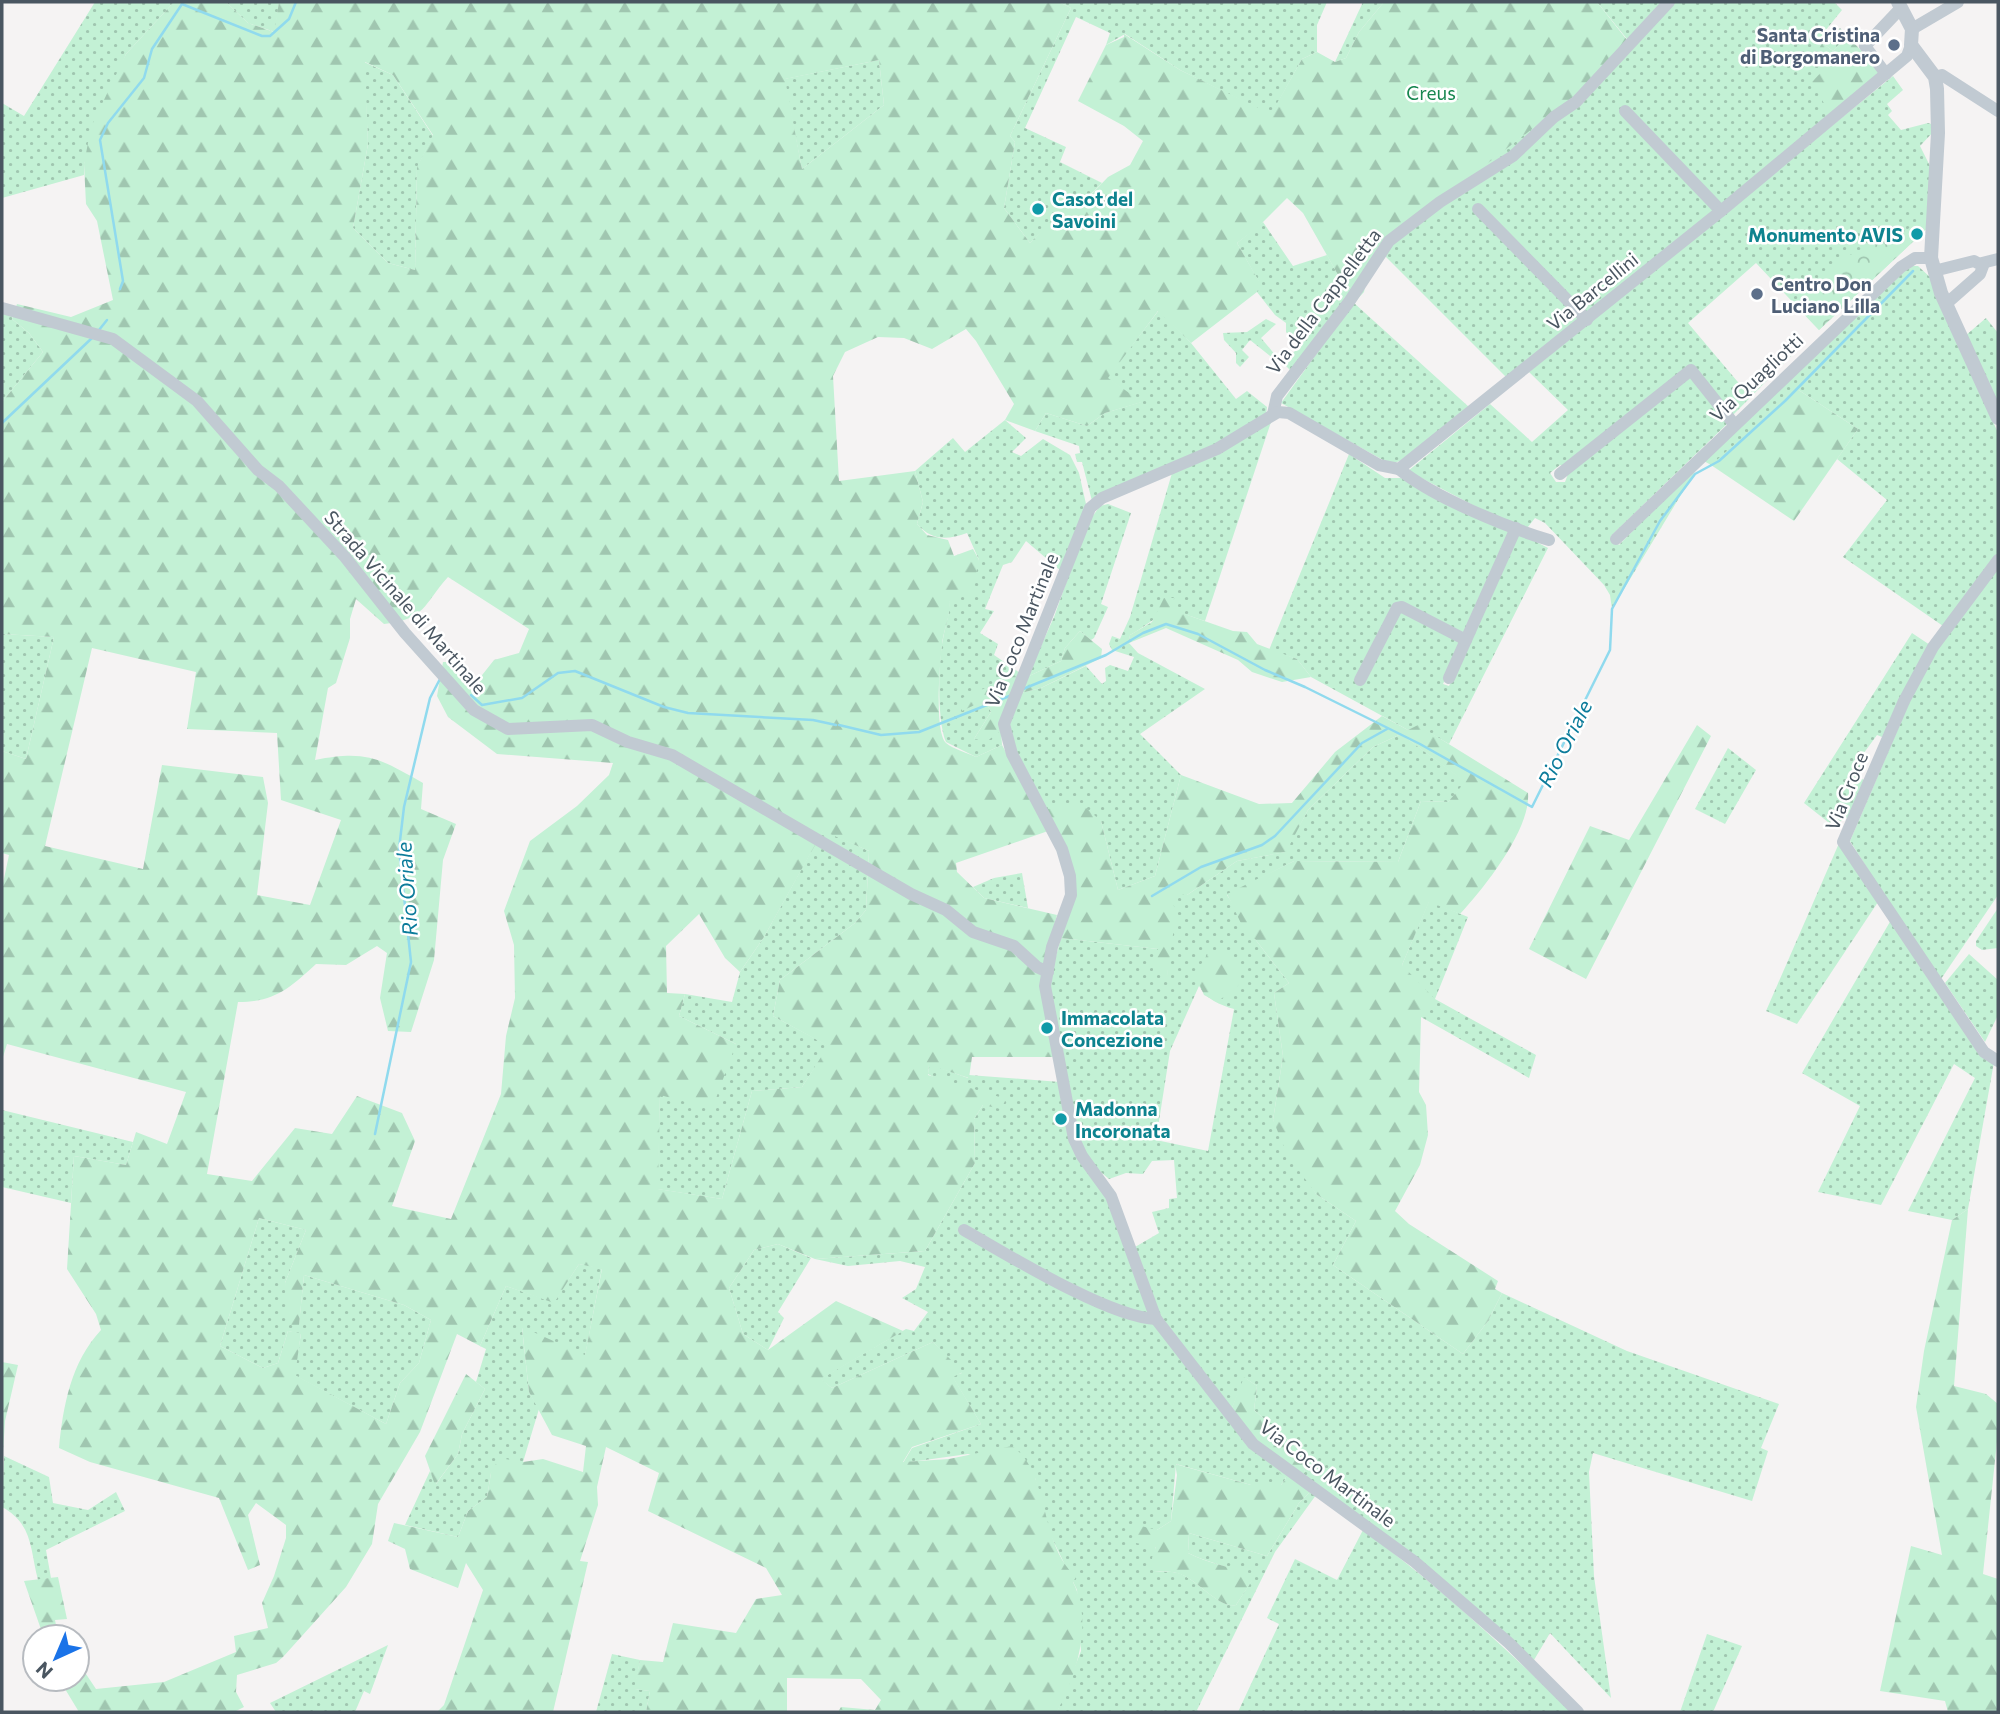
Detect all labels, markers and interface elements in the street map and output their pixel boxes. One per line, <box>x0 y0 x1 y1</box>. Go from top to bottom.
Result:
place label: Santa Cristina di Borgomanero <box>1740 23 1880 68</box>
marker: Santa Cristina di Borgomanero <box>1886 37 1902 53</box>
park label: Creus <box>1406 81 1456 104</box>
place label: Casot del Savoini <box>1052 187 1133 232</box>
marker: Casot del Savoini <box>1030 201 1046 217</box>
place label: Monumento AVIS <box>1748 223 1903 246</box>
street label: Via della Cappelletta <box>1261 224 1385 378</box>
marker: Monumento AVIS <box>1909 226 1925 242</box>
street label: Via Barcellini <box>1542 247 1642 335</box>
place label: Centro Don Luciano Lilla <box>1771 272 1880 317</box>
marker: Centro Don Luciano Lilla <box>1749 286 1765 302</box>
street label: Via Quagliotti <box>1705 328 1807 426</box>
street label: Strada Vicinale di Martinale <box>320 506 492 698</box>
street label: Via Coco Martinale <box>980 550 1062 710</box>
water label: Rio Oriale <box>1531 695 1597 791</box>
street label: Via Croce <box>1820 748 1872 834</box>
water label: Rio Oriale <box>390 841 422 937</box>
place label: Immacolata Concezione <box>1061 1006 1164 1051</box>
marker: Immacolata Concezione <box>1039 1020 1055 1036</box>
place label: Madonna Incoronata <box>1075 1097 1171 1142</box>
marker: Madonna Incoronata <box>1053 1111 1069 1127</box>
street label: Via Coco Martinale <box>1256 1414 1400 1532</box>
north arrow <box>21 1623 91 1693</box>
text: N <box>31 1657 57 1684</box>

